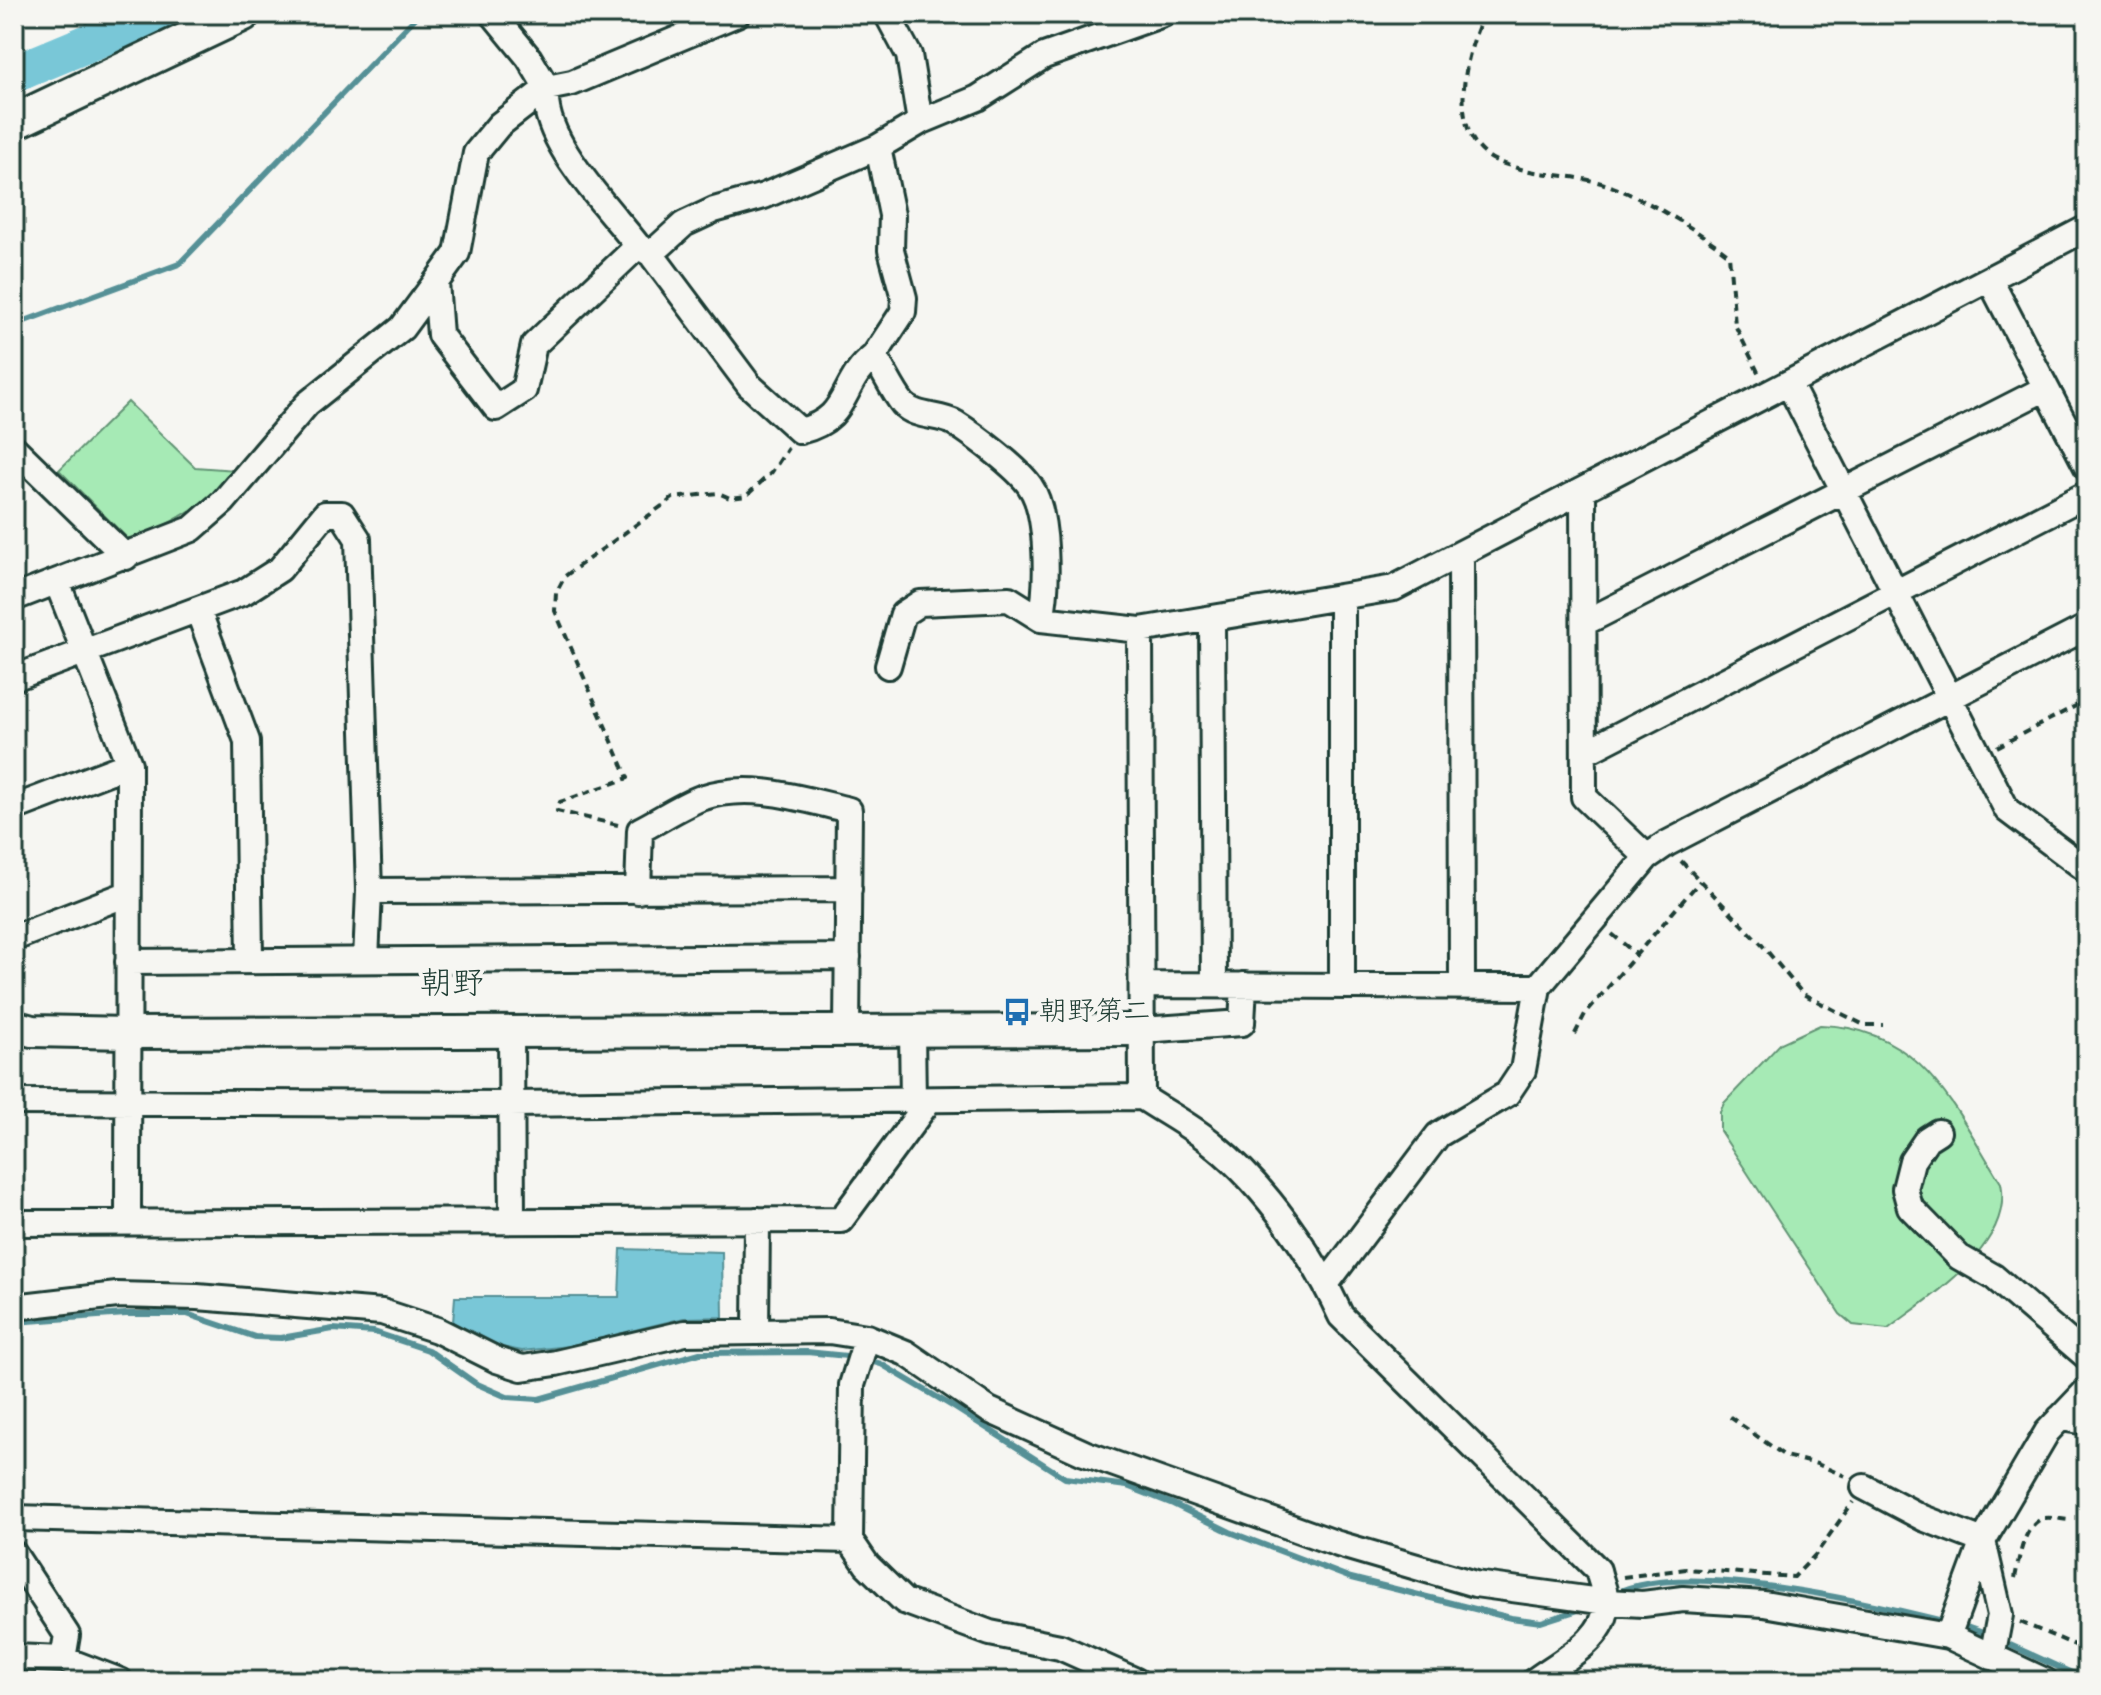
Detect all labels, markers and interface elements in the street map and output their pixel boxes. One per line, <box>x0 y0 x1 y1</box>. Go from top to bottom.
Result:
district label: 朝野 <box>420 963 484 1005</box>
place label: 朝野第二 <box>1039 994 1151 1031</box>
bus stop icon: 朝野第二 <box>1002 997 1032 1027</box>

